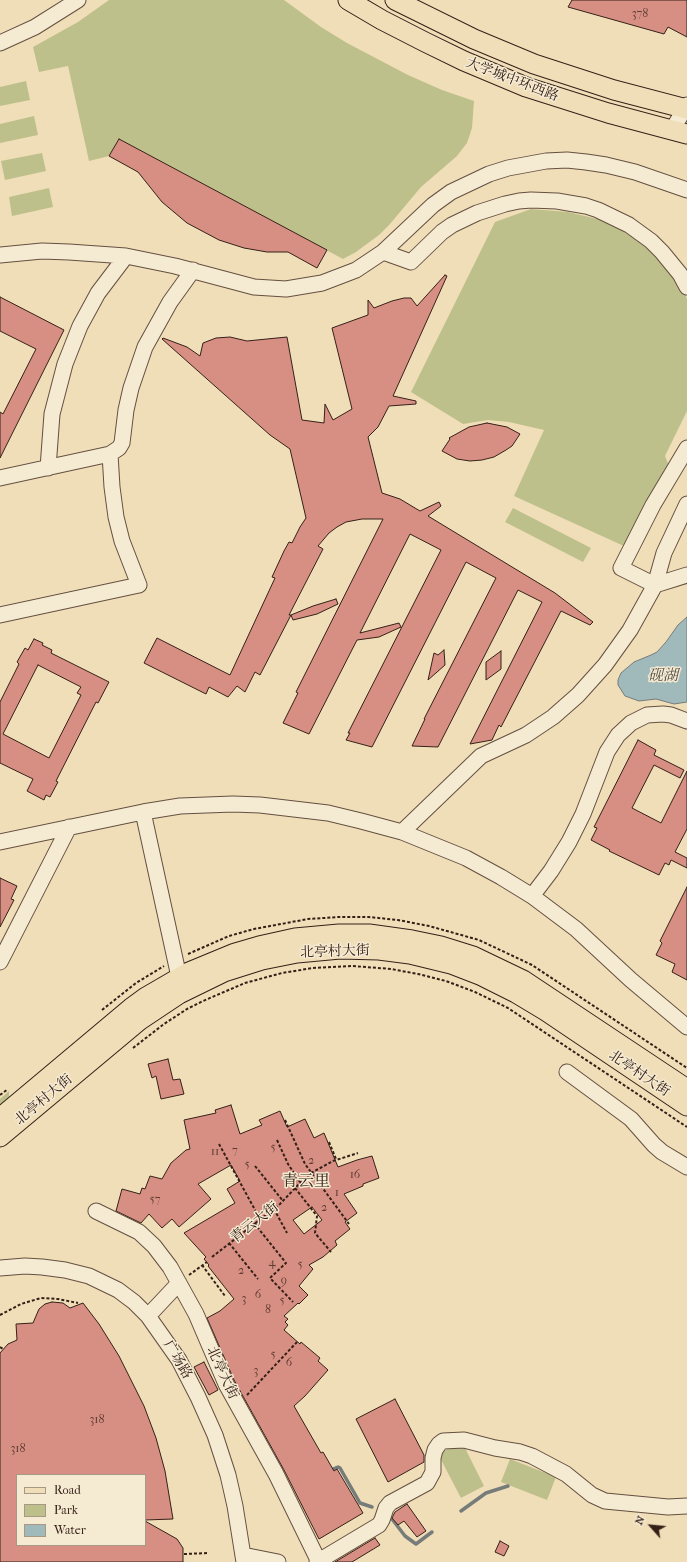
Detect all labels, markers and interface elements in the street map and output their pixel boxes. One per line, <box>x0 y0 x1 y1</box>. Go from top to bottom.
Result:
house number: 378 <box>632 7 648 21</box>
street label: 大学城中环西路 <box>463 55 561 105</box>
water label: 砚湖 <box>648 667 678 685</box>
street label: 北亭村大街 <box>300 942 370 962</box>
street label: 北亭村大街 <box>605 1047 673 1101</box>
street label: 北亭村大街 <box>12 1071 76 1129</box>
house number: 5 <box>270 1141 276 1155</box>
house number: 7 <box>232 1144 238 1158</box>
house number: 11 <box>211 1145 219 1159</box>
house number: 2 <box>308 1154 314 1168</box>
house number: 5 <box>244 1158 250 1172</box>
house number: 16 <box>350 1168 360 1182</box>
district label: 青云里 <box>282 1172 330 1192</box>
house number: 1 <box>335 1186 339 1200</box>
house number: 57 <box>150 1193 160 1207</box>
street label: 青云大街 <box>228 1199 282 1247</box>
house number: 2 <box>321 1201 327 1215</box>
house number: 4 <box>268 1256 276 1270</box>
house number: 5 <box>297 1258 303 1272</box>
house number: 2 <box>238 1264 244 1278</box>
house number: 9 <box>281 1274 287 1288</box>
house number: 6 <box>255 1288 261 1302</box>
house number: 3 <box>242 1292 246 1306</box>
house number: 5 <box>279 1294 285 1308</box>
house number: 8 <box>265 1303 271 1317</box>
street label: 广场路 <box>159 1338 195 1382</box>
street label: 北亭大街 <box>203 1344 241 1402</box>
house number: 5 <box>270 1348 276 1362</box>
house number: 6 <box>286 1356 292 1370</box>
house number: 3 <box>254 1364 258 1378</box>
house number: 318 <box>89 1413 105 1427</box>
house number: 318 <box>10 1442 26 1456</box>
legend <box>16 1474 146 1546</box>
text: Road <box>54 1483 81 1497</box>
text: Park <box>54 1503 78 1517</box>
north arrow <box>631 1506 671 1546</box>
text: N <box>632 1514 648 1527</box>
text: Water <box>54 1523 86 1537</box>

